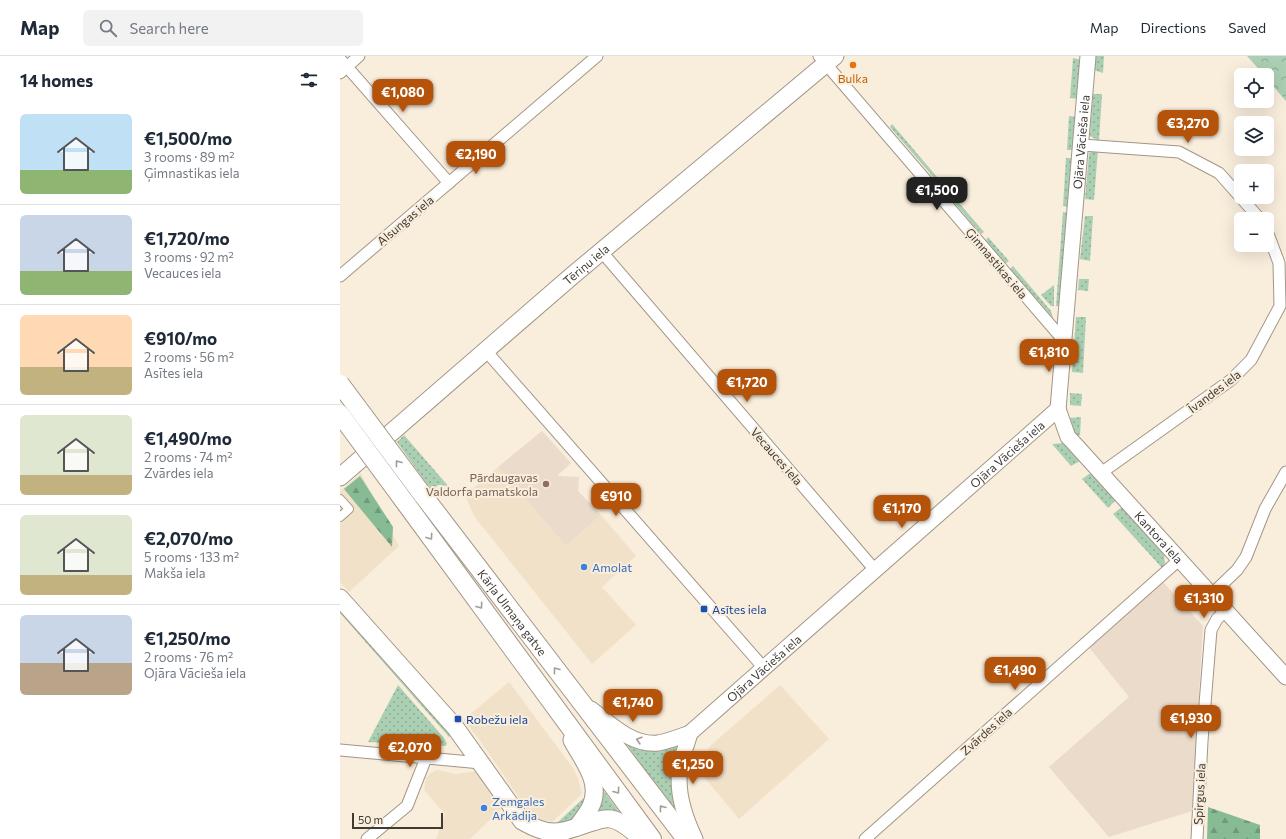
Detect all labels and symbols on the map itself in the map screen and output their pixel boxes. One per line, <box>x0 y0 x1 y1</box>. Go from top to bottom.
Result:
marker: Bulka <box>848 60 858 70</box>
place label: Bulka <box>838 71 868 85</box>
pin: €1,080 <box>370 79 436 113</box>
street label: Ojāra Vācieša iela <box>1070 94 1092 190</box>
pin: €3,270 <box>1155 110 1221 144</box>
pin: €2,190 <box>443 141 509 175</box>
pin: €1,500 <box>904 177 970 211</box>
street label: Alsungas iela <box>374 192 436 248</box>
street label: Ģimnastikas iela <box>963 225 1031 302</box>
street label: Tēriņu iela <box>560 241 612 288</box>
pin: €1,810 <box>1016 339 1082 373</box>
street label: Īvandes iela <box>1184 367 1243 416</box>
pin: €1,720 <box>714 369 780 403</box>
street label: Ojāra Vācieša iela <box>967 417 1047 490</box>
street label: Vecauces iela <box>748 424 806 488</box>
one-way arrow <box>396 460 403 467</box>
place label: Pārdaugavas Valdorfa pamatskola <box>426 470 538 498</box>
marker: Pārdaugavas Valdorfa pamatskola <box>541 479 551 489</box>
pin: €910 <box>592 483 640 517</box>
pin: €1,170 <box>869 495 935 529</box>
street label: Kantora iela <box>1132 508 1186 566</box>
one-way arrow <box>425 533 433 540</box>
place label: Amolat <box>592 560 632 574</box>
marker: Amolat <box>579 562 589 572</box>
street label: Kārļa Ulmaņa gatve <box>475 566 550 658</box>
pin: €1,310 <box>1171 585 1237 619</box>
one-way arrow <box>476 602 483 609</box>
place label: Asītes iela <box>712 602 766 616</box>
marker: Asītes iela <box>699 604 709 614</box>
street label: Ojāra Vācieša iela <box>724 632 804 705</box>
pin: €1,490 <box>982 657 1048 691</box>
one-way arrow <box>554 667 561 674</box>
pin: €1,740 <box>600 689 666 723</box>
street label: Zvārdes iela <box>957 704 1015 758</box>
pin: €1,930 <box>1158 705 1224 739</box>
place label: Robežu iela <box>466 712 528 726</box>
marker: Robežu iela <box>453 714 463 724</box>
pin: €2,070 <box>377 734 443 768</box>
one-way arrow <box>636 736 643 745</box>
pin: €1,250 <box>660 751 726 785</box>
street label: Spirgus iela <box>1190 763 1208 825</box>
one-way arrow <box>612 787 620 794</box>
place label: Zemgales Arkādija <box>492 794 544 822</box>
marker: Zemgales Arkādija <box>479 803 489 813</box>
one-way arrow <box>660 806 667 813</box>
scale bar <box>352 811 443 830</box>

